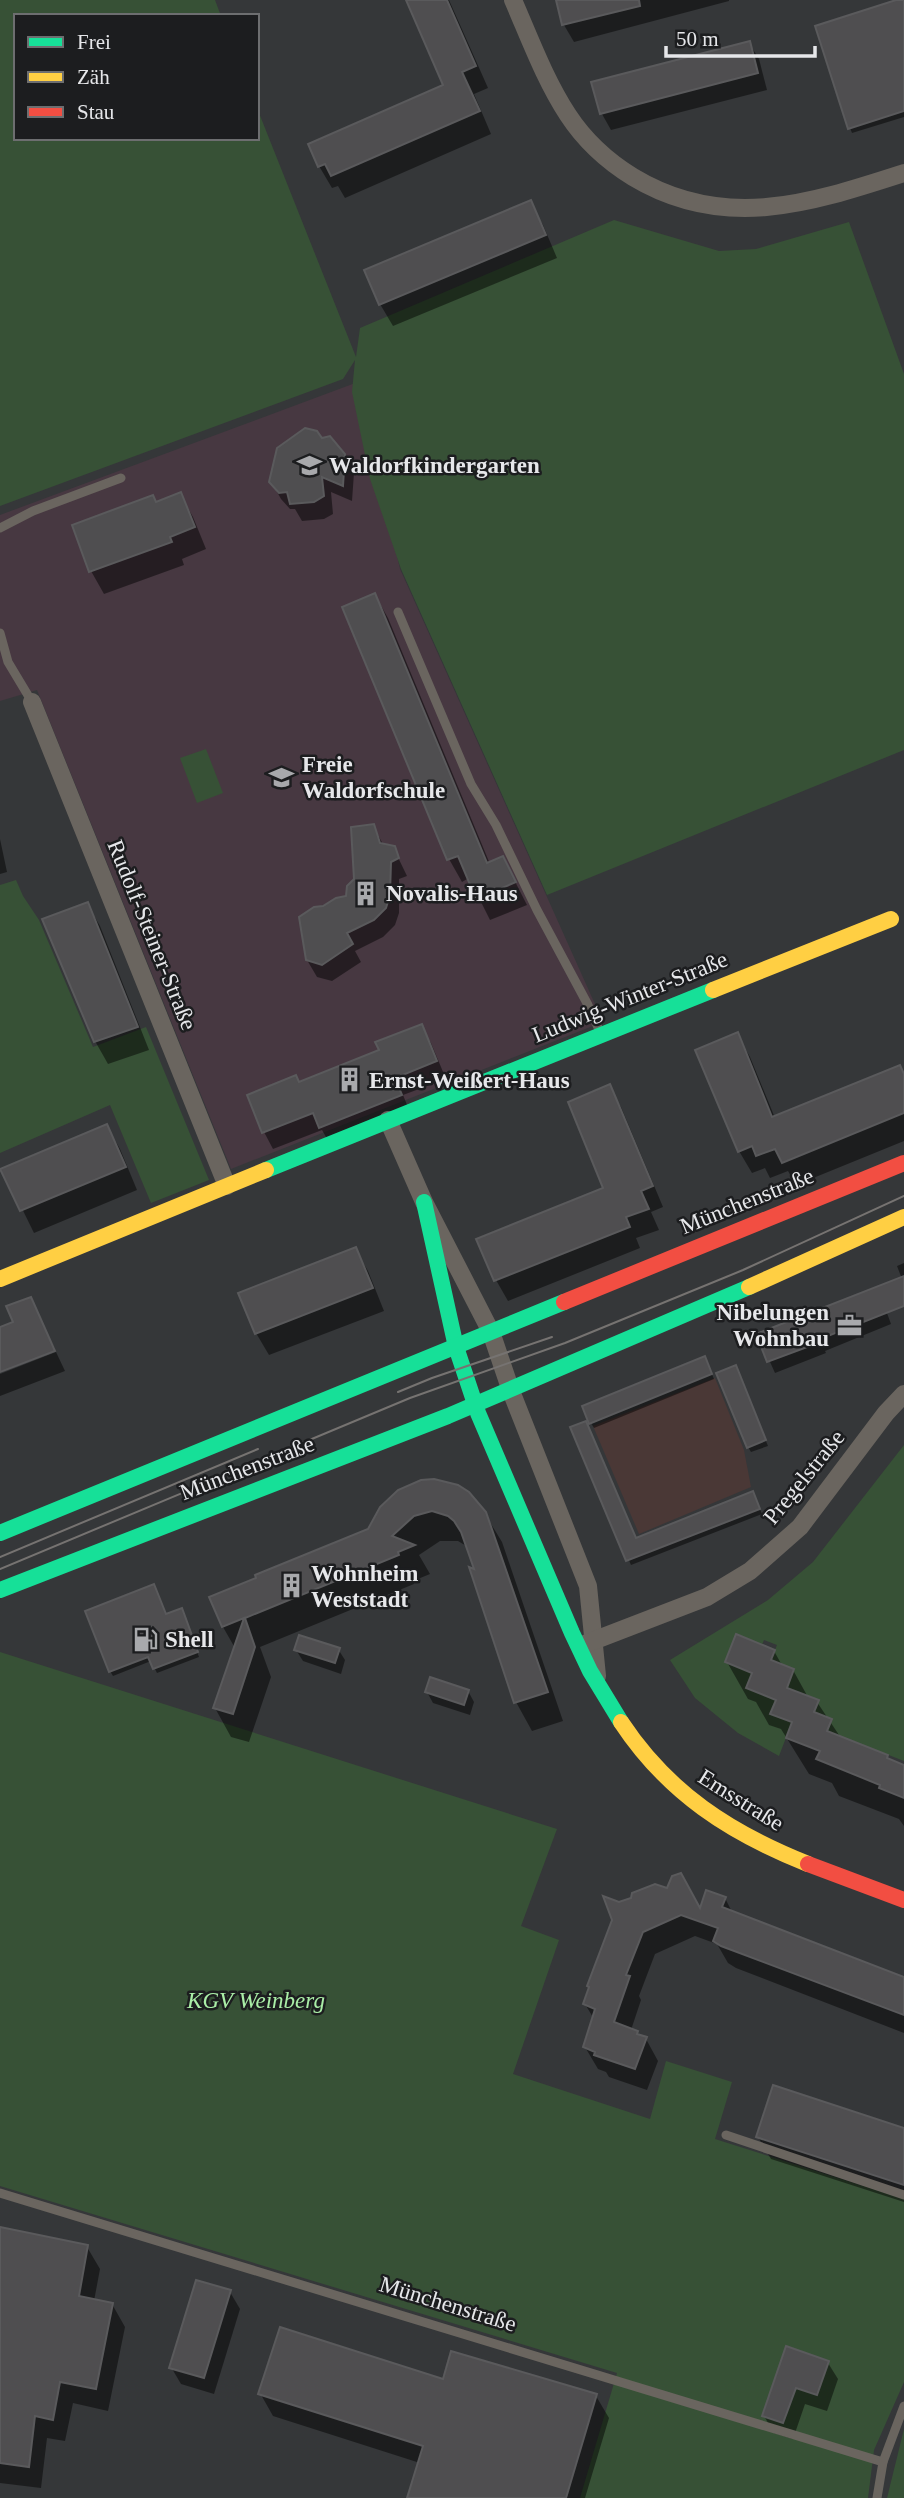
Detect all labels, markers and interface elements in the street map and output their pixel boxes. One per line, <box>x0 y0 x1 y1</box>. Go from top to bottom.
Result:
legend <box>14 14 259 140</box>
scale bar <box>666 14 815 58</box>
text: 50 m <box>676 27 719 51</box>
text: Frei <box>77 30 111 54</box>
text: Zäh <box>77 65 110 89</box>
text: Stau <box>77 100 115 124</box>
school or university icon: Waldorfkindergarten <box>295 451 323 479</box>
place label: Waldorfkindergarten <box>329 453 540 478</box>
place label: Freie Waldorfschule <box>302 752 445 803</box>
school or university icon: Freie Waldorfschule <box>268 763 296 791</box>
street label: Rudolf-Steiner-Straße <box>102 836 202 1034</box>
building icon: Novalis-Haus <box>352 879 380 907</box>
place label: Novalis-Haus <box>386 881 518 906</box>
street label: Ludwig-Winter-Straße <box>529 946 731 1048</box>
building icon: Ernst-Weißert-Haus <box>335 1066 363 1094</box>
place label: Ernst-Weißert-Haus <box>369 1068 570 1093</box>
street label: Münchenstraße <box>677 1163 817 1239</box>
place label: Nibelungen Wohnbau <box>717 1300 829 1351</box>
office icon: Nibelungen Wohnbau <box>835 1311 863 1339</box>
street label: Pregelstraße <box>759 1425 849 1529</box>
street label: Münchenstraße <box>176 1431 318 1505</box>
place label: Wohnheim Weststadt <box>311 1561 418 1612</box>
building icon: Wohnheim Weststadt <box>277 1572 305 1600</box>
fuel station icon: Shell <box>131 1625 159 1653</box>
place label: Shell <box>165 1627 214 1652</box>
street label: Emsstraße <box>694 1764 788 1836</box>
park label: KGV Weinberg <box>186 1988 325 2013</box>
street label: Münchenstraße <box>377 2271 519 2337</box>

